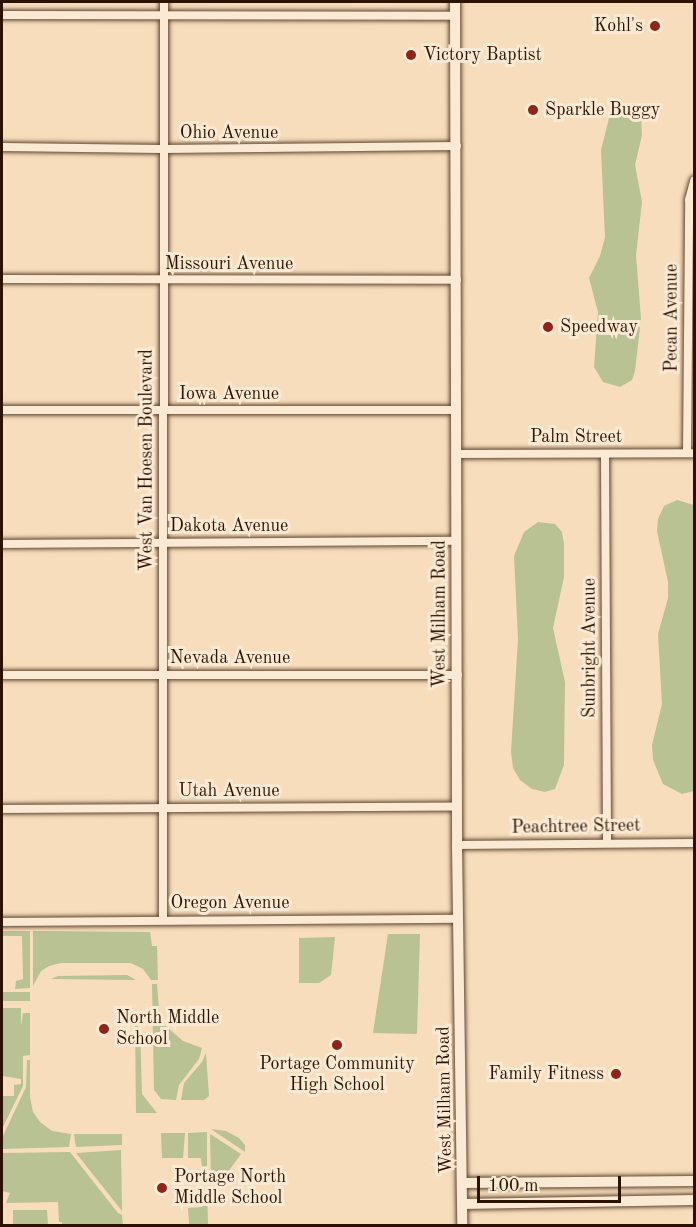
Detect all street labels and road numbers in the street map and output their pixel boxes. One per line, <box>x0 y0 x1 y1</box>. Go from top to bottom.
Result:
street label: Ohio Avenue <box>180 122 278 144</box>
street label: Missouri Avenue <box>165 253 293 275</box>
street label: Pecan Avenue <box>661 264 683 372</box>
street label: West Van Hoesen Boulevard <box>136 349 158 571</box>
street label: Iowa Avenue <box>179 383 279 405</box>
street label: Palm Street <box>530 426 622 448</box>
street label: Dakota Avenue <box>170 515 288 537</box>
street label: West Milham Road <box>429 540 451 688</box>
street label: Sunbright Avenue <box>579 578 601 718</box>
street label: Nevada Avenue <box>170 647 290 669</box>
street label: Utah Avenue <box>178 780 280 802</box>
street label: Peachtree Street <box>511 815 641 839</box>
street label: Oregon Avenue <box>171 892 289 914</box>
street label: West Milham Road <box>433 1026 457 1174</box>

